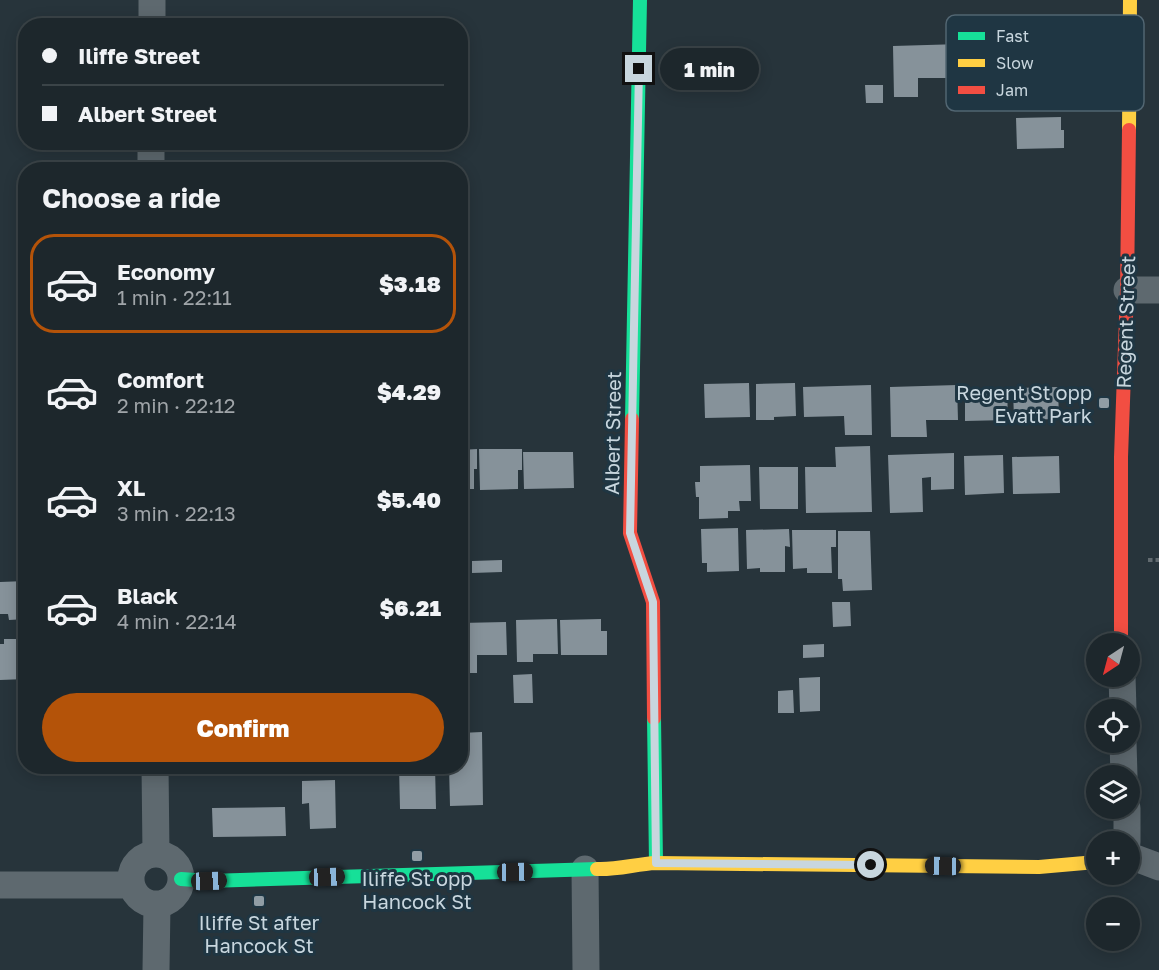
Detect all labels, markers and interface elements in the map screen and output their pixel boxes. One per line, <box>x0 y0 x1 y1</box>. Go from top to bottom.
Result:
legend <box>946 15 1144 111</box>
text: Fast <box>996 26 1029 46</box>
text: Iliffe Street <box>78 42 200 69</box>
callout: 1 min <box>660 48 759 90</box>
text: Slow <box>996 53 1034 73</box>
route end <box>625 55 652 82</box>
text: 1 min <box>684 57 735 81</box>
text: Jam <box>996 80 1028 100</box>
text: Albert Street <box>78 100 217 127</box>
text: Choose a ride <box>42 182 221 214</box>
street label: Regent Street <box>1111 255 1139 389</box>
icon: car <box>45 257 99 311</box>
text: Economy <box>117 258 215 285</box>
text: $3.18 <box>379 270 441 297</box>
text: 1 min · 22:11 <box>117 285 232 309</box>
icon: car <box>45 365 99 419</box>
text: Comfort <box>117 366 204 393</box>
street label: Albert Street <box>599 371 625 495</box>
text: $4.29 <box>377 378 441 405</box>
place label: Regent St opp Evatt Park <box>956 380 1092 427</box>
text: 2 min · 22:12 <box>117 393 235 417</box>
marker: Regent St opp Evatt Park <box>1097 396 1111 410</box>
icon: car <box>45 473 99 527</box>
text: XL <box>117 474 145 501</box>
text: $5.40 <box>377 486 441 513</box>
text: 3 min · 22:13 <box>117 501 236 525</box>
icon: car <box>45 581 99 635</box>
text: Black <box>117 582 178 609</box>
text: $6.21 <box>379 594 441 621</box>
text: 4 min · 22:14 <box>117 609 237 633</box>
north arrow <box>1086 633 1140 687</box>
map controls <box>1086 633 1140 951</box>
button: Confirm <box>42 693 444 762</box>
button: locate <box>1086 699 1140 753</box>
button: layers <box>1086 765 1140 819</box>
button: + <box>1086 831 1140 885</box>
marker: Iliffe St opp Hancock St <box>410 849 424 863</box>
route start <box>857 851 884 878</box>
car <box>925 857 961 875</box>
car <box>497 863 533 881</box>
place label: Iliffe St opp Hancock St <box>361 866 473 913</box>
car <box>309 867 345 887</box>
car <box>191 871 227 891</box>
marker: Iliffe St after Hancock St <box>252 894 266 908</box>
button: − <box>1086 897 1140 951</box>
place label: Iliffe St after Hancock St <box>199 910 320 957</box>

